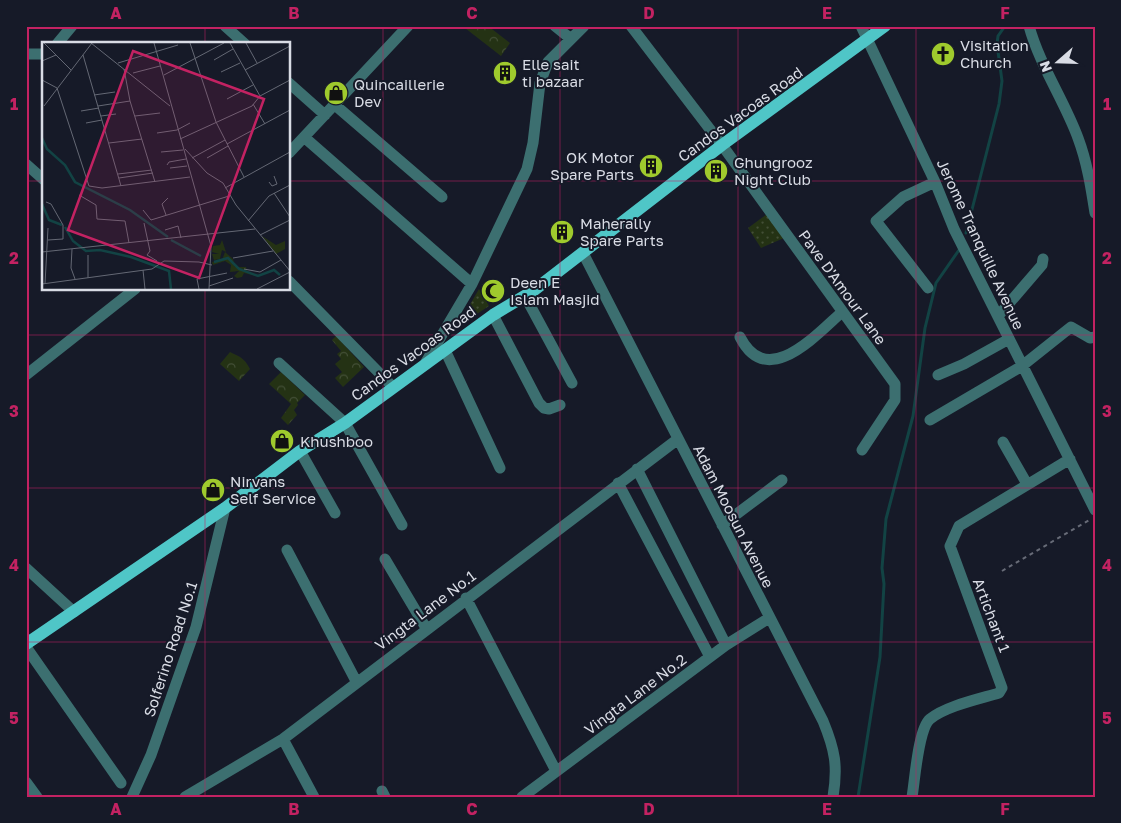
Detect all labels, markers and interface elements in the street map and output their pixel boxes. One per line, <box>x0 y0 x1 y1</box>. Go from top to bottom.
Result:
text: A <box>110 3 122 23</box>
text: B <box>288 3 300 23</box>
text: C <box>466 3 478 23</box>
text: D <box>643 3 655 23</box>
text: E <box>822 3 832 23</box>
text: F <box>1000 3 1010 23</box>
place label: Visitation Church <box>960 36 1029 71</box>
north arrow <box>1034 38 1084 88</box>
church icon: Visitation Church <box>930 41 956 67</box>
inset map <box>42 42 290 290</box>
place label: Elle sait ti bazaar <box>522 55 584 90</box>
text: N <box>1036 59 1055 75</box>
building icon: Elle sait ti bazaar <box>492 60 518 86</box>
street label: Candos Vacoas Road <box>674 63 806 165</box>
place label: Quincaillerie Dev <box>354 75 445 110</box>
shop icon: Quincaillerie Dev <box>323 80 349 106</box>
text: 1 <box>10 94 18 114</box>
text: 1 <box>1103 94 1111 114</box>
place label: OK Motor Spare Parts <box>550 148 634 183</box>
building icon: OK Motor Spare Parts <box>638 153 664 179</box>
place label: Ghungrooz Night Club <box>734 153 813 188</box>
street label: Jerome Tranquille Avenue <box>934 156 1029 332</box>
building icon: Ghungrooz Night Club <box>703 158 729 184</box>
place label: Maherally Spare Parts <box>580 214 664 249</box>
building icon: Maherally Spare Parts <box>549 219 575 245</box>
street label: Pave D'Amour Lane <box>795 226 891 348</box>
text: 2 <box>9 248 19 268</box>
text: 2 <box>1102 248 1112 268</box>
place label: Deen E Islam Masjid <box>510 273 600 308</box>
mosque icon: Deen E Islam Masjid <box>480 278 506 304</box>
street label: Candos Vacoas Road <box>347 302 479 404</box>
text: 3 <box>9 401 19 421</box>
text: 3 <box>1102 401 1112 421</box>
shop icon: Khushboo <box>269 428 295 454</box>
place label: Khushboo <box>300 432 373 450</box>
street label: Adam Moosun Avenue <box>690 441 778 591</box>
place label: Nirvans Self Service <box>230 472 316 507</box>
shop icon: Nirvans Self Service <box>200 477 226 503</box>
text: 4 <box>9 555 19 575</box>
text: 4 <box>1102 555 1112 575</box>
street label: Vingta Lane No.1 <box>371 566 479 654</box>
street label: Artichant 1 <box>970 575 1014 655</box>
street label: Solferino Road No.1 <box>140 579 200 719</box>
street label: Vingta Lane No.2 <box>581 650 689 738</box>
text: 5 <box>9 708 19 728</box>
text: 5 <box>1102 708 1112 728</box>
text: A <box>110 799 122 819</box>
text: B <box>288 799 300 819</box>
text: C <box>466 799 478 819</box>
text: D <box>643 799 655 819</box>
text: E <box>822 799 832 819</box>
text: F <box>1000 799 1010 819</box>

